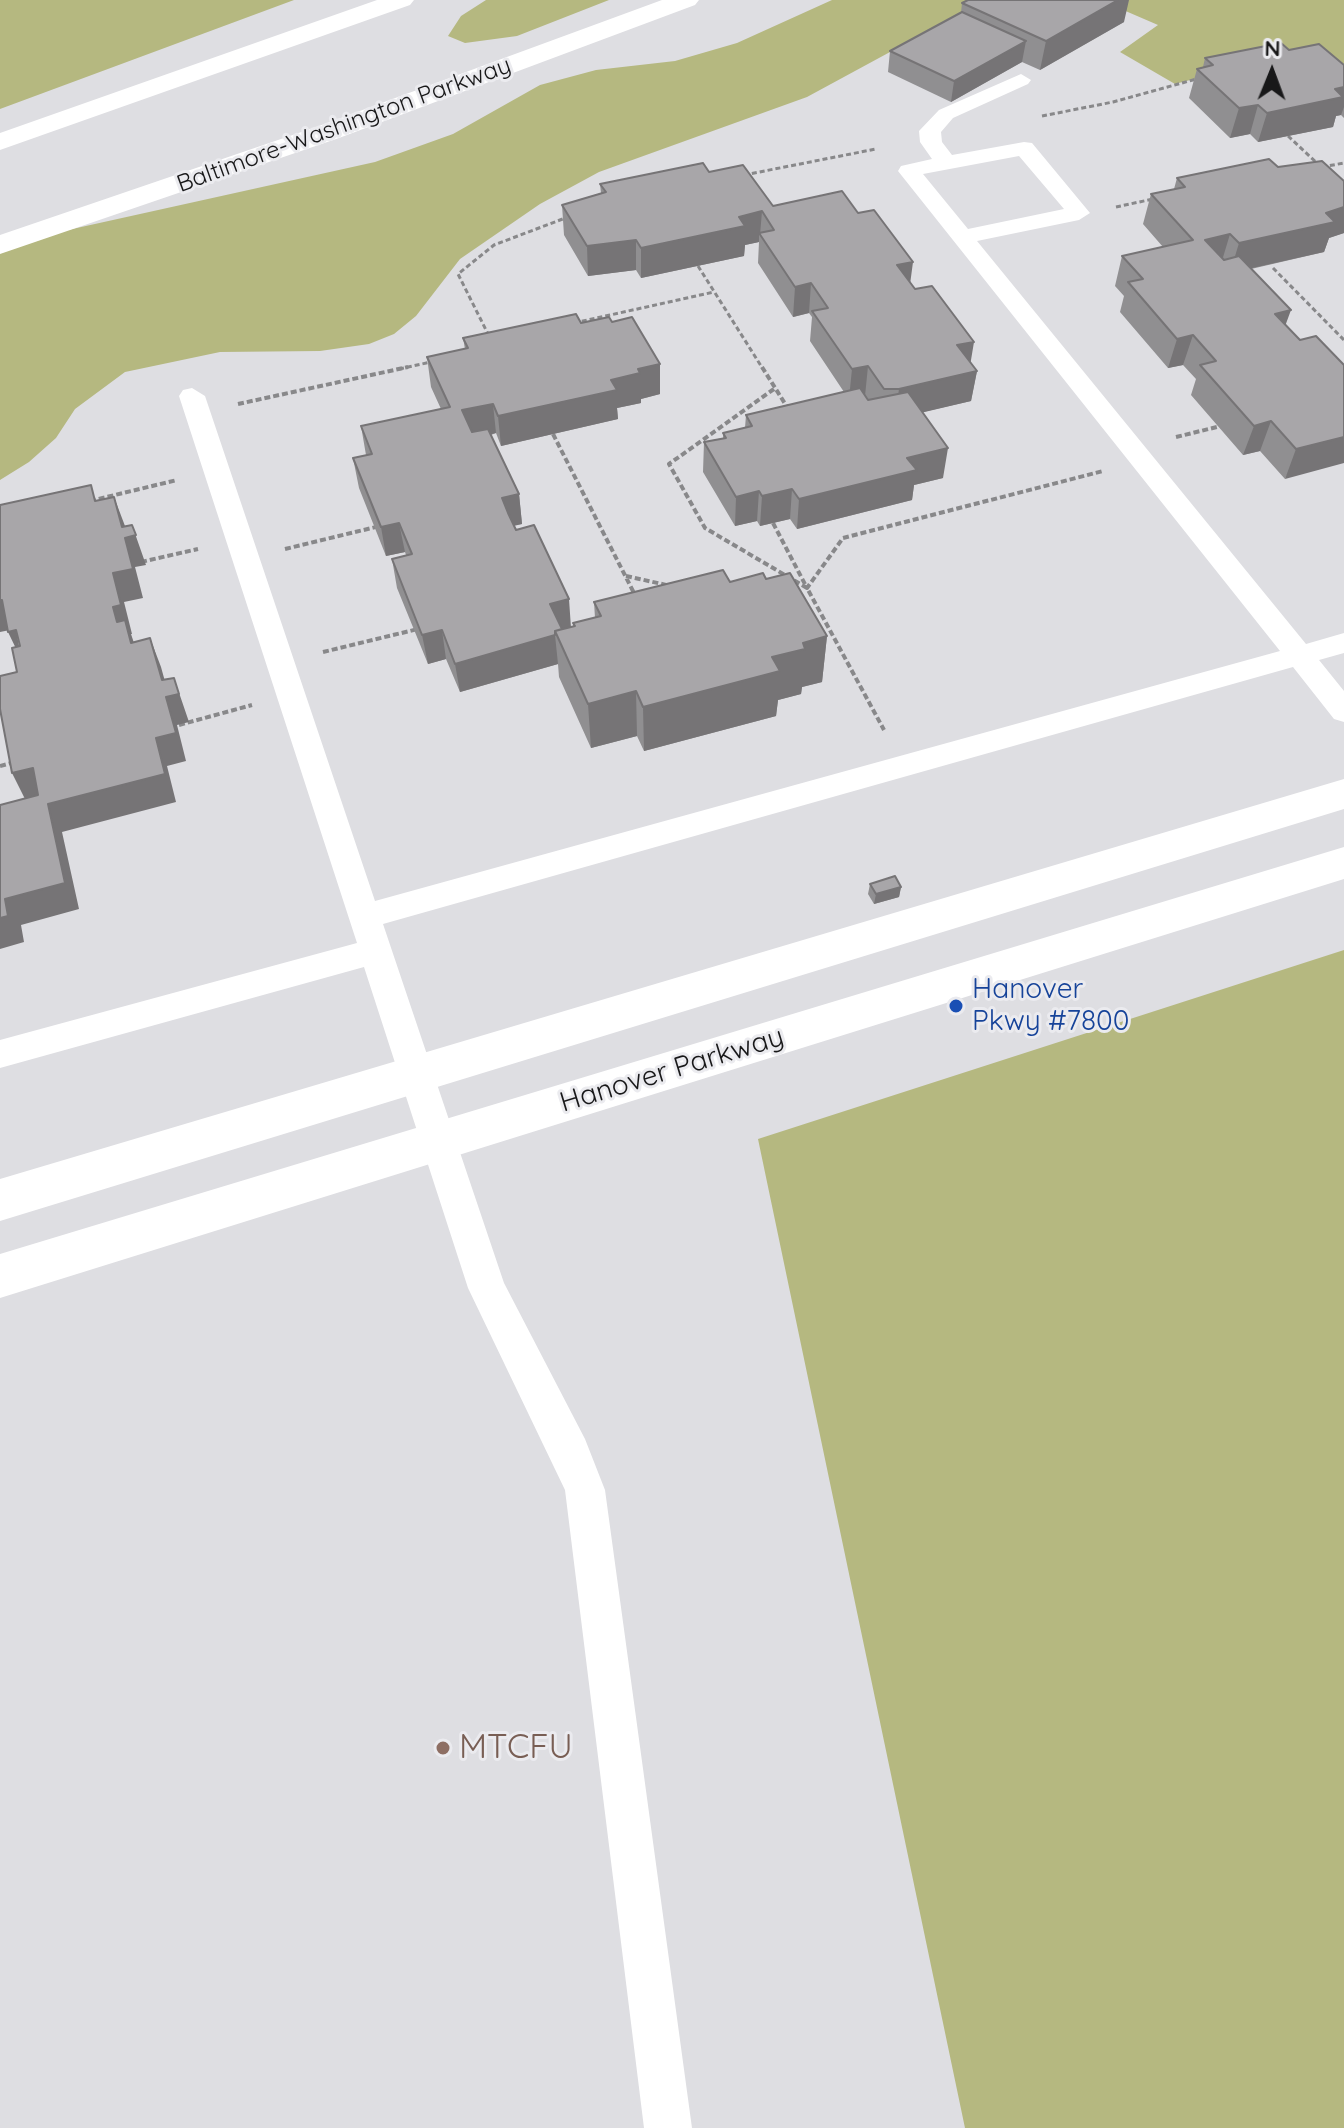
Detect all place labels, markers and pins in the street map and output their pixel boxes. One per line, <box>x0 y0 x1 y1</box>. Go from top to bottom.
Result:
place label: Hanover Pkwy #7800 <box>972 973 1129 1039</box>
marker: Hanover Pkwy #7800 <box>947 997 965 1015</box>
place label: MTCFU <box>459 1728 573 1768</box>
marker: MTCFU <box>434 1739 452 1757</box>

